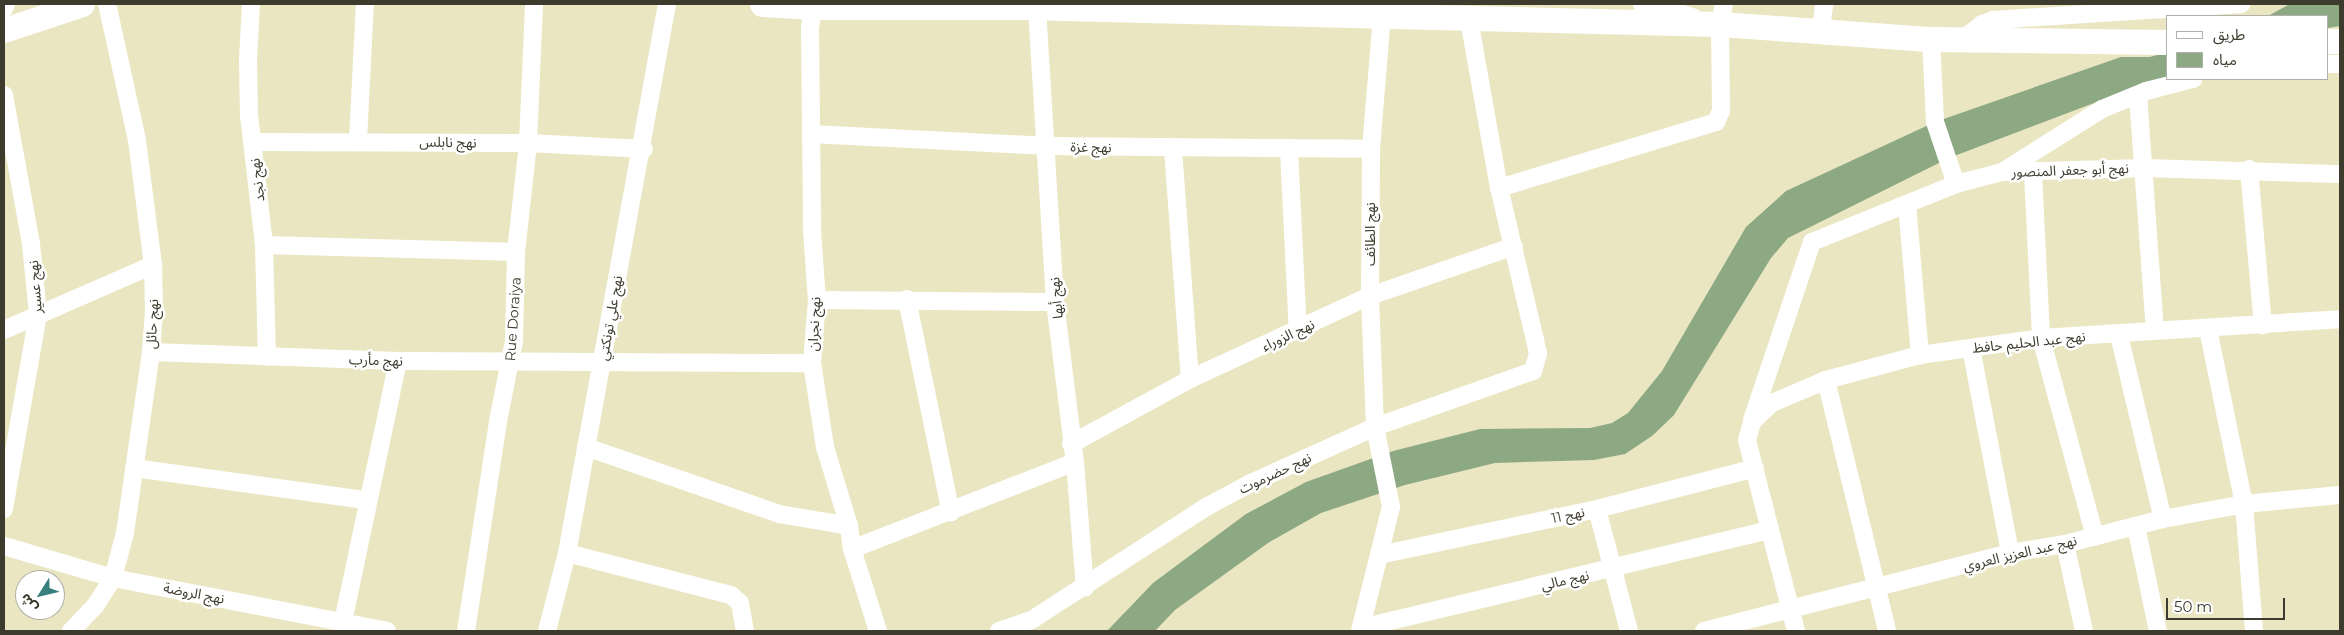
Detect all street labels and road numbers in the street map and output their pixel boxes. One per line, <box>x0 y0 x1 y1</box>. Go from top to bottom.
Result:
street label: نهج نابلس <box>419 133 477 151</box>
street label: نهج غزة <box>1070 138 1112 156</box>
street label: نهج نجد <box>246 157 268 203</box>
street label: نهج أبو جعفر المنصور <box>2011 160 2129 180</box>
street label: نهج الطائف <box>1362 202 1378 266</box>
street label: نهج عسير <box>25 260 45 314</box>
street label: نهج علي تونكتي <box>594 274 626 362</box>
street label: Rue Doraiya <box>502 276 524 362</box>
street label: نهج أبها <box>1046 276 1066 320</box>
street label: نهج نجران <box>804 296 824 352</box>
street label: نهج حائل <box>142 299 162 349</box>
street label: نهج الزوراء <box>1259 315 1317 355</box>
street label: نهج عبد الحليم حافظ <box>1972 328 2086 356</box>
street label: نهج مأرب <box>349 351 403 369</box>
street label: نهج حضرموت <box>1236 449 1314 497</box>
street label: نهج 11 <box>1550 503 1586 527</box>
street label: نهج عبد العزيز العروي <box>1962 532 2078 574</box>
street label: نهج مالي <box>1539 566 1591 594</box>
street label: نهج الروضة <box>162 579 226 607</box>

